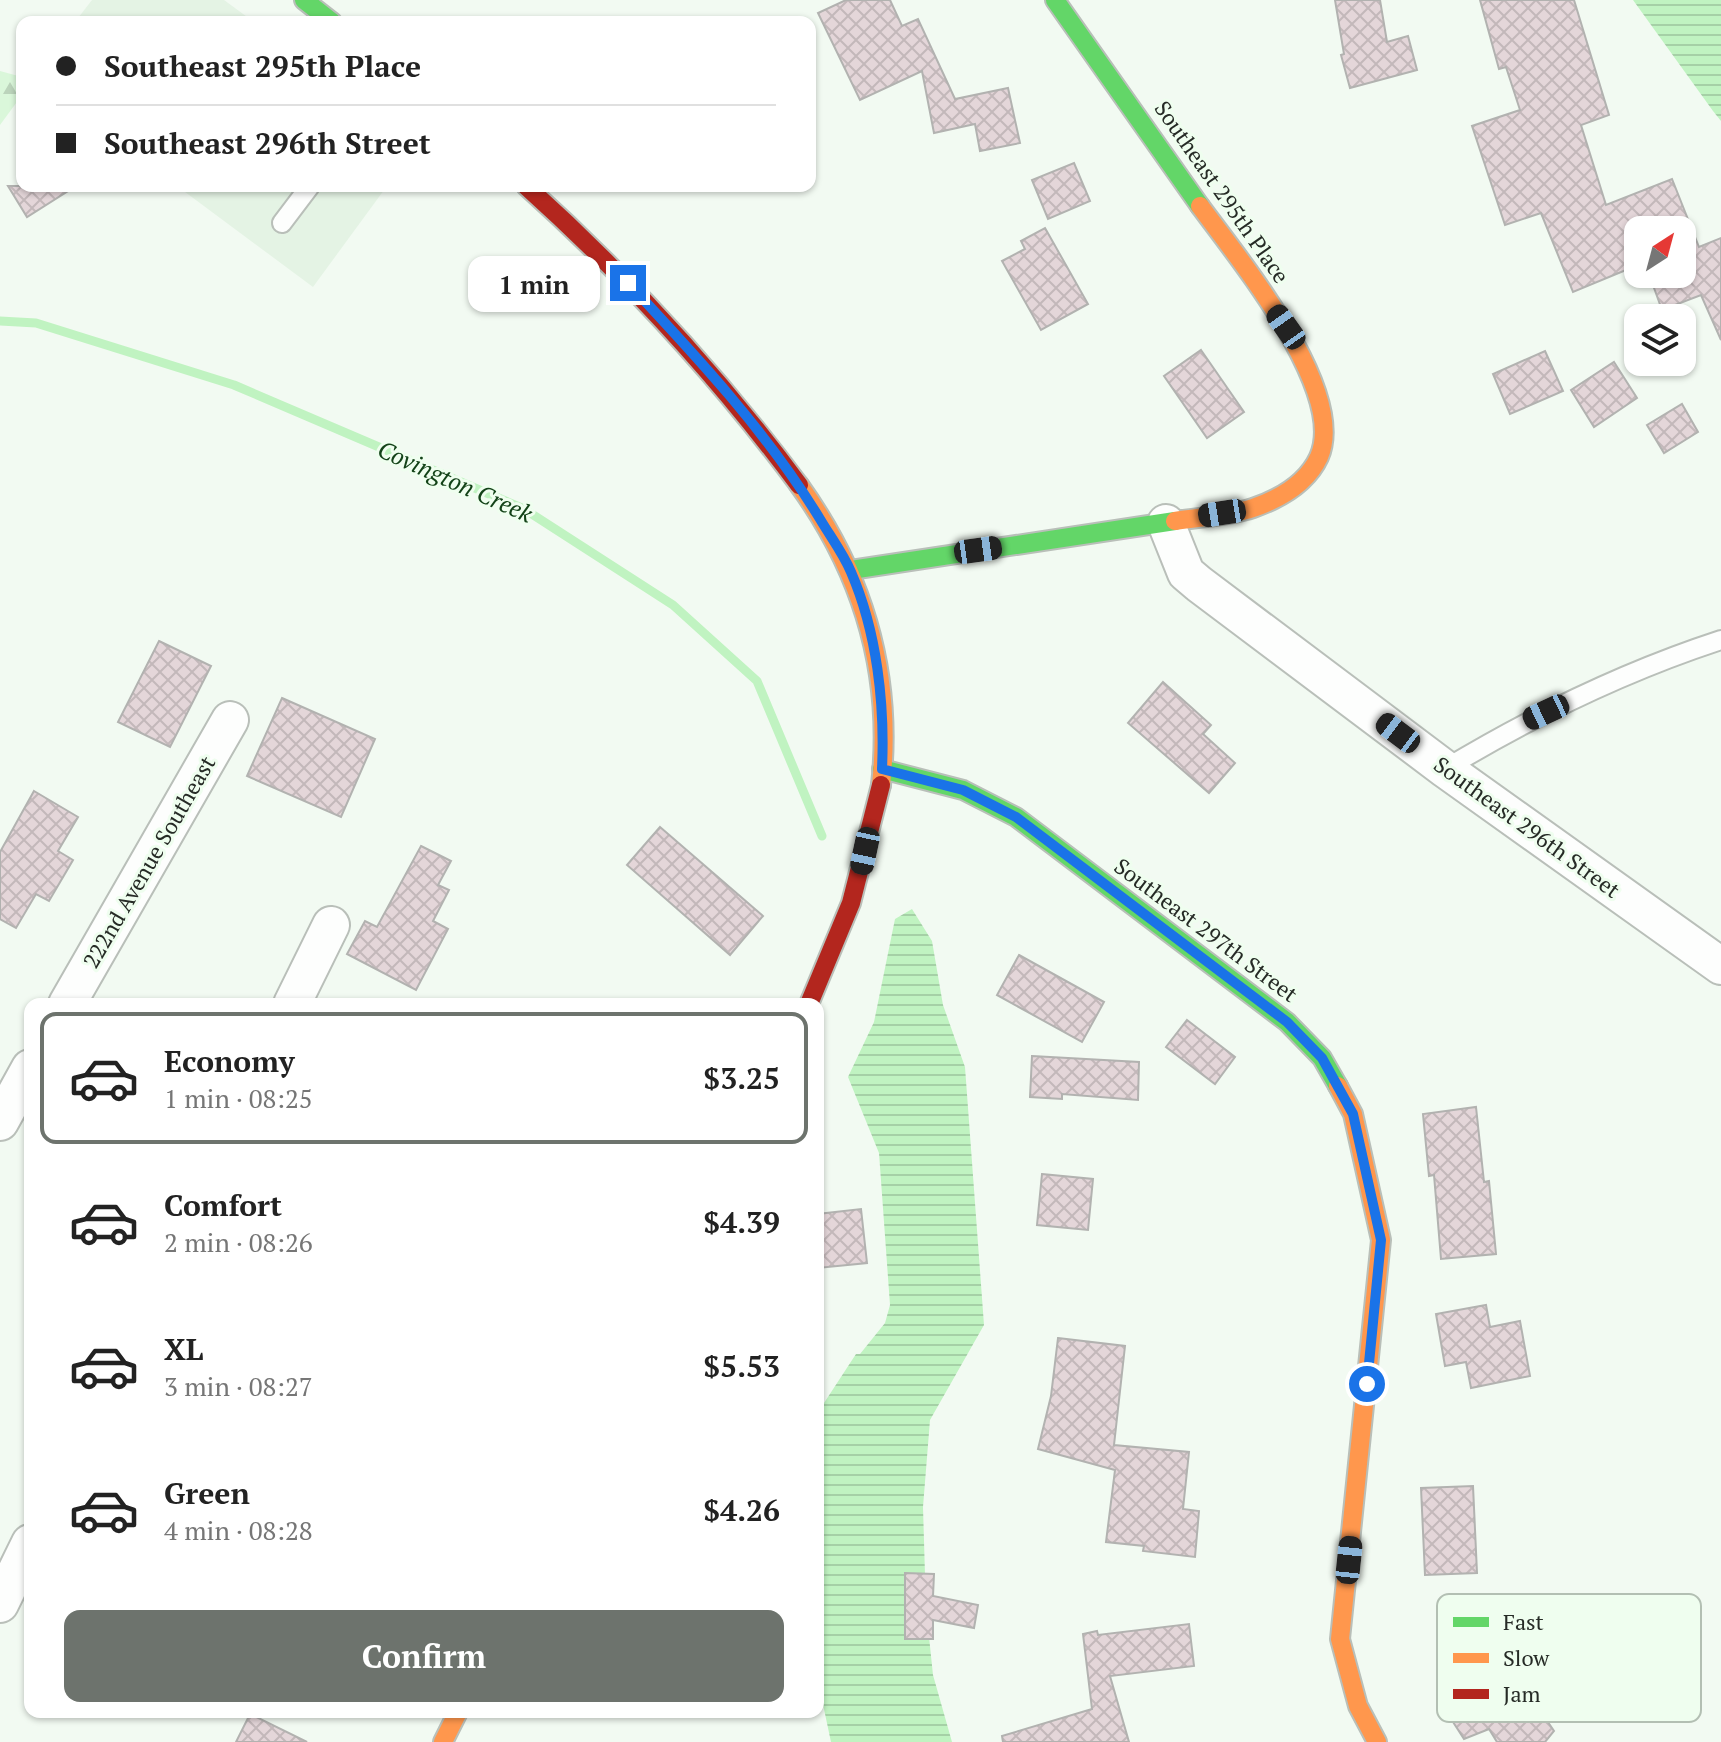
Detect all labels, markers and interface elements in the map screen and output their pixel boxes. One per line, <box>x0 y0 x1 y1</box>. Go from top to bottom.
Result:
text: Southeast 295th Place <box>104 46 421 86</box>
street label: Southeast 295th Place <box>1149 95 1296 289</box>
text: Southeast 296th Street <box>104 123 431 163</box>
north arrow <box>1624 216 1696 288</box>
map controls <box>1624 216 1696 376</box>
callout: 1 min <box>468 255 600 311</box>
route end <box>610 265 646 301</box>
text: 1 min <box>498 267 570 301</box>
car <box>1262 300 1310 354</box>
button: layers <box>1624 304 1696 376</box>
water label: Covington Creek <box>373 433 538 530</box>
car <box>1196 497 1248 529</box>
car <box>953 535 1003 565</box>
car <box>1519 691 1573 733</box>
car <box>1372 709 1424 757</box>
street label: Southeast 296th Street <box>1428 749 1626 904</box>
street label: 222nd Avenue Southeast <box>76 750 221 973</box>
car <box>848 825 882 877</box>
street label: Southeast 297th Street <box>1109 851 1304 1008</box>
text: Economy <box>164 1041 295 1081</box>
icon: car <box>68 1042 140 1114</box>
text: $3.25 <box>703 1058 780 1098</box>
text: 1 min · 08:25 <box>164 1081 313 1115</box>
text: Comfort <box>164 1185 282 1225</box>
icon: car <box>68 1186 140 1258</box>
text: $4.39 <box>703 1202 780 1242</box>
text: 2 min · 08:26 <box>164 1225 313 1259</box>
text: XL <box>164 1329 203 1369</box>
icon: car <box>68 1330 140 1402</box>
text: $5.53 <box>703 1346 780 1386</box>
route start <box>1349 1366 1385 1402</box>
text: 3 min · 08:27 <box>164 1369 313 1403</box>
text: Green <box>164 1473 250 1513</box>
icon: car <box>68 1474 140 1546</box>
text: $4.26 <box>703 1490 780 1530</box>
text: 4 min · 08:28 <box>164 1513 313 1547</box>
car <box>1335 1535 1363 1585</box>
legend <box>1437 1594 1701 1722</box>
text: Fast <box>1503 1607 1544 1636</box>
button: Confirm <box>64 1610 784 1702</box>
text: Slow <box>1503 1643 1550 1672</box>
text: Jam <box>1503 1679 1541 1708</box>

